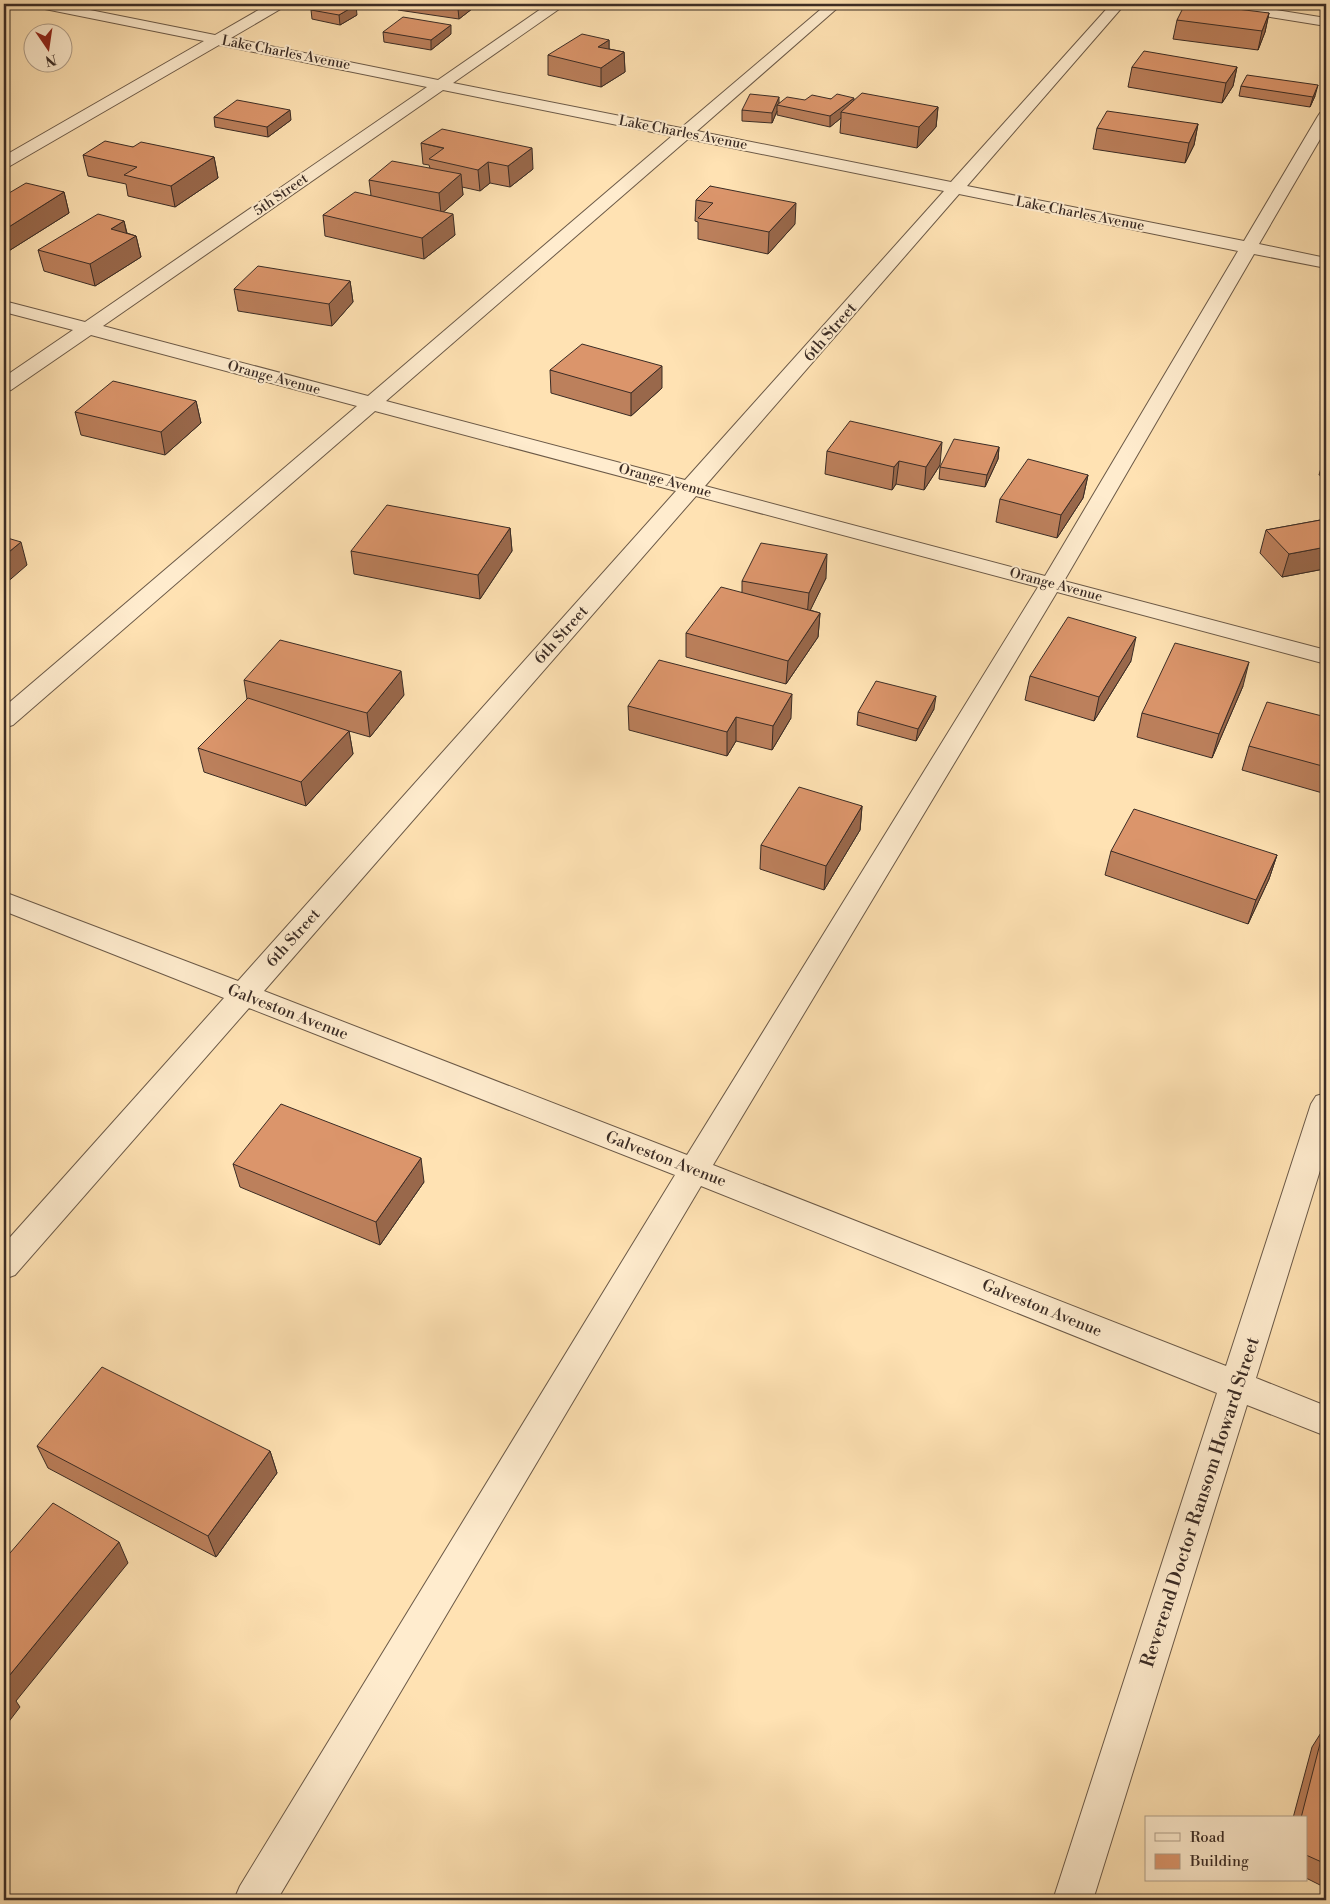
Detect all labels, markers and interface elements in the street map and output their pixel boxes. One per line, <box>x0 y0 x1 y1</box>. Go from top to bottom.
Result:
north arrow <box>22 22 72 72</box>
street label: Lake Charles Avenue <box>220 32 352 74</box>
text: N <box>43 50 58 70</box>
street label: Lake Charles Avenue <box>617 112 749 154</box>
street label: 5th Street <box>250 170 312 220</box>
street label: Lake Charles Avenue <box>1014 193 1146 235</box>
street label: 6th Street <box>799 298 861 366</box>
street label: Orange Avenue <box>226 357 322 399</box>
street label: Orange Avenue <box>617 460 713 502</box>
street label: Orange Avenue <box>1008 564 1104 606</box>
street label: 6th Street <box>530 601 593 668</box>
street label: 6th Street <box>262 904 325 971</box>
street label: Galveston Avenue <box>225 980 351 1044</box>
street label: Galveston Avenue <box>603 1127 729 1191</box>
street label: Galveston Avenue <box>979 1275 1105 1341</box>
street label: Reverend Doctor Ransom Howard Street <box>1135 1333 1265 1670</box>
legend <box>1145 1816 1308 1882</box>
text: Road <box>1190 1828 1225 1847</box>
text: Building <box>1189 1852 1249 1871</box>

